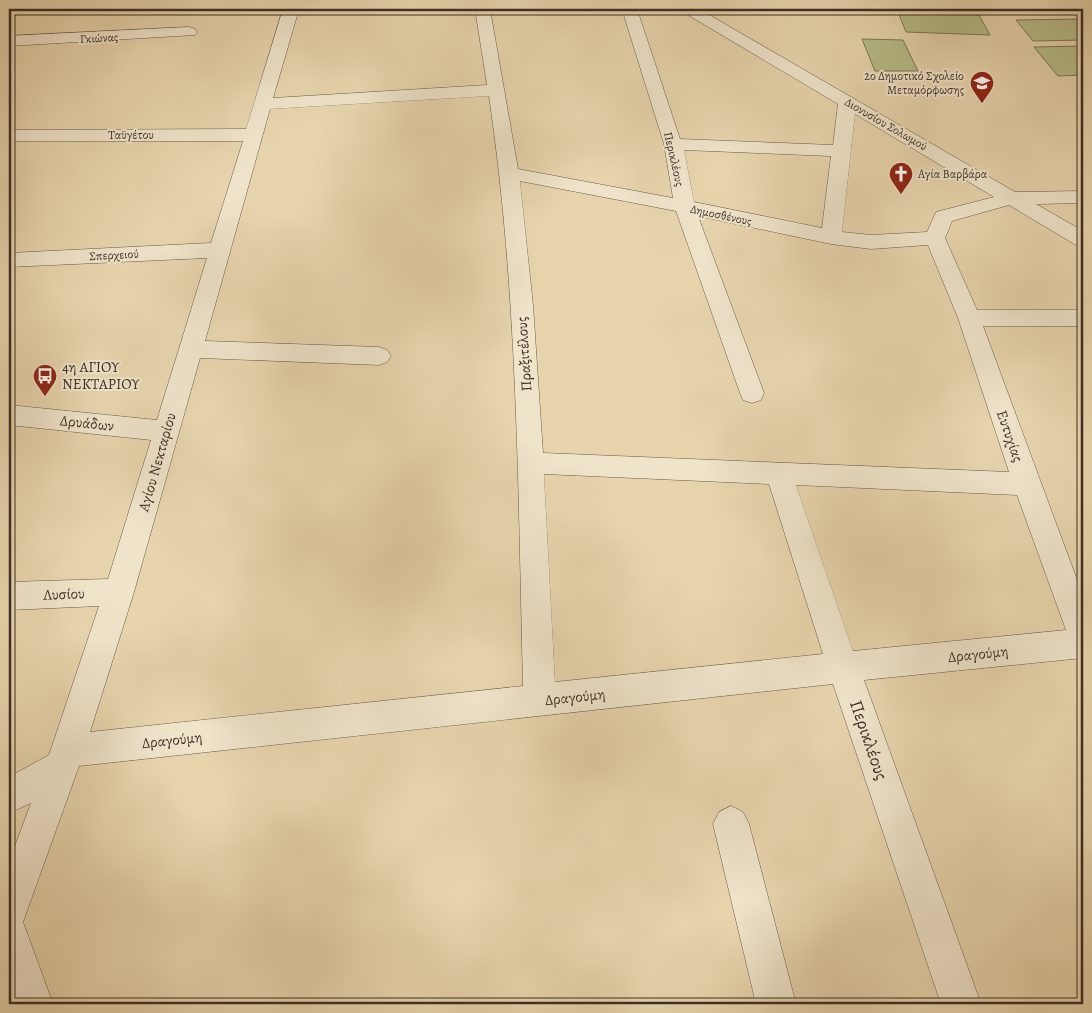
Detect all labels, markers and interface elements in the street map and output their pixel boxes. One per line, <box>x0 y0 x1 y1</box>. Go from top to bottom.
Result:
street label: Γκιώνας <box>79 29 119 47</box>
place label: 2ο Δημοτικό Σχολείο Μεταμόρφωσης <box>864 68 964 98</box>
school or university icon: 2ο Δημοτικό Σχολείο Μεταμόρφωσης <box>969 70 995 104</box>
street label: Διονυσίου Σολωμού <box>842 94 930 154</box>
street label: Ταϋγέτου <box>108 127 154 143</box>
street label: Περικλέους <box>660 130 688 188</box>
church icon: Αγία Βαρβάρα <box>888 161 914 195</box>
place label: Αγία Βαρβάρα <box>917 166 988 182</box>
street label: Δημοσθένους <box>689 201 753 229</box>
street label: Σπερχειού <box>89 246 139 264</box>
street label: Πραξιτέλους <box>511 316 537 392</box>
place label: 4η ΑΓΙΟΥ ΝΕΚΤΑΡΙΟΥ <box>62 357 140 394</box>
bus stop icon: 4η ΑΓΙΟΥ ΝΕΚΤΑΡΙΟΥ <box>32 363 58 397</box>
street label: Ευτυχίας <box>992 407 1028 465</box>
street label: Δρυάδων <box>59 410 115 436</box>
street label: Αγίου Νεκταρίου <box>133 410 181 515</box>
street label: Λυσίου <box>42 583 85 605</box>
street label: Δραγούμη <box>947 641 1009 667</box>
street label: Δραγούμη <box>544 684 606 710</box>
street label: Περικλέους <box>844 697 894 783</box>
street label: Δραγούμη <box>141 727 203 753</box>

